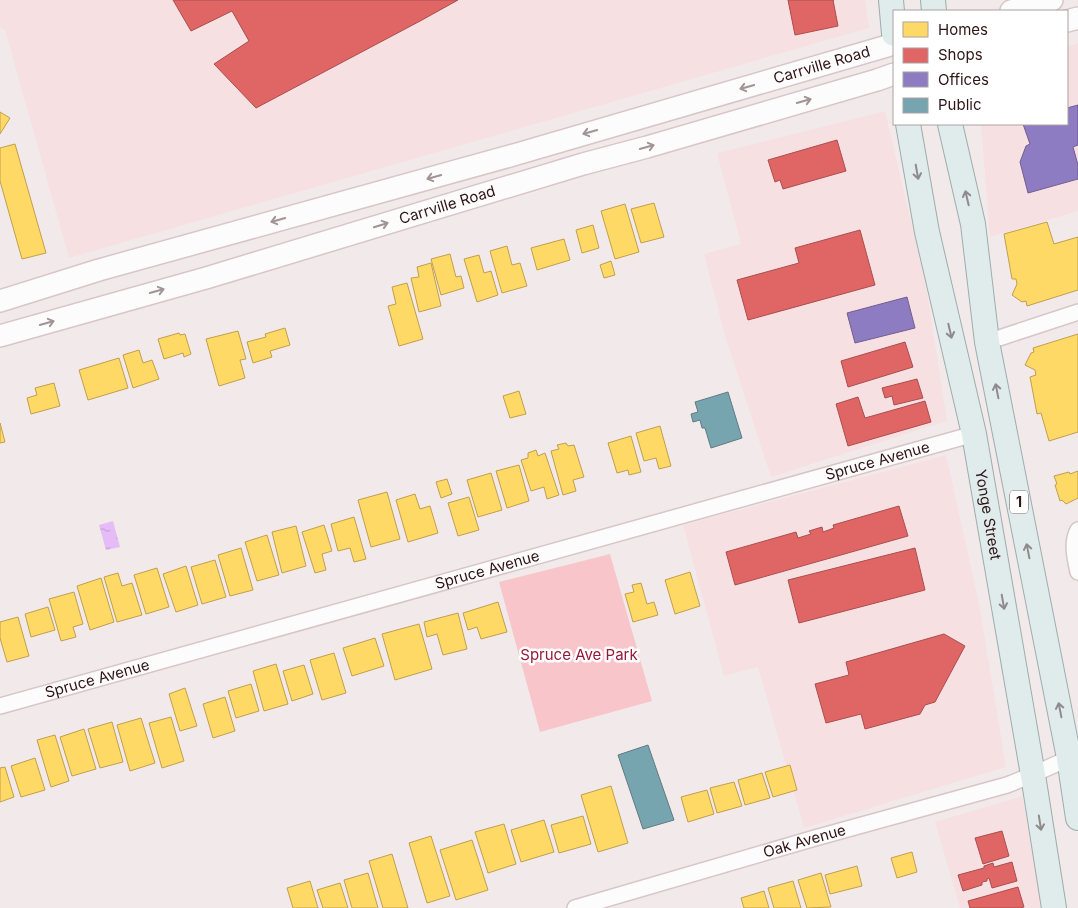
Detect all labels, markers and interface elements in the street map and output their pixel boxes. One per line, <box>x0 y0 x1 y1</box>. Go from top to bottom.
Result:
legend <box>893 10 1068 125</box>
text: Homes <box>938 20 988 39</box>
street label: Carrville Road <box>771 42 872 88</box>
text: Shops <box>938 45 983 64</box>
text: Offices <box>938 70 989 89</box>
one-way arrow <box>739 83 755 93</box>
one-way arrow <box>796 95 812 105</box>
text: Public <box>938 95 981 114</box>
one-way arrow <box>583 128 599 138</box>
one-way arrow <box>638 142 654 151</box>
one-way arrow <box>912 163 922 179</box>
one-way arrow <box>427 172 443 182</box>
street label: Carrville Road <box>397 181 498 228</box>
one-way arrow <box>962 190 971 206</box>
one-way arrow <box>270 216 286 226</box>
one-way arrow <box>373 219 389 229</box>
one-way arrow <box>149 286 165 296</box>
one-way arrow <box>38 317 54 327</box>
one-way arrow <box>946 322 955 338</box>
one-way arrow <box>992 384 1001 400</box>
street label: Spruce Avenue <box>823 437 932 484</box>
street label: Yonge Street <box>971 468 1006 561</box>
road number: 1 <box>1010 491 1028 514</box>
one-way arrow <box>1023 543 1033 559</box>
street label: Spruce Avenue <box>433 546 542 593</box>
one-way arrow <box>998 593 1008 609</box>
park label: Spruce Ave Park <box>520 645 638 664</box>
street label: Spruce Avenue <box>43 655 152 702</box>
one-way arrow <box>1054 703 1064 719</box>
one-way arrow <box>1036 815 1046 831</box>
street label: Oak Avenue <box>761 820 848 862</box>

